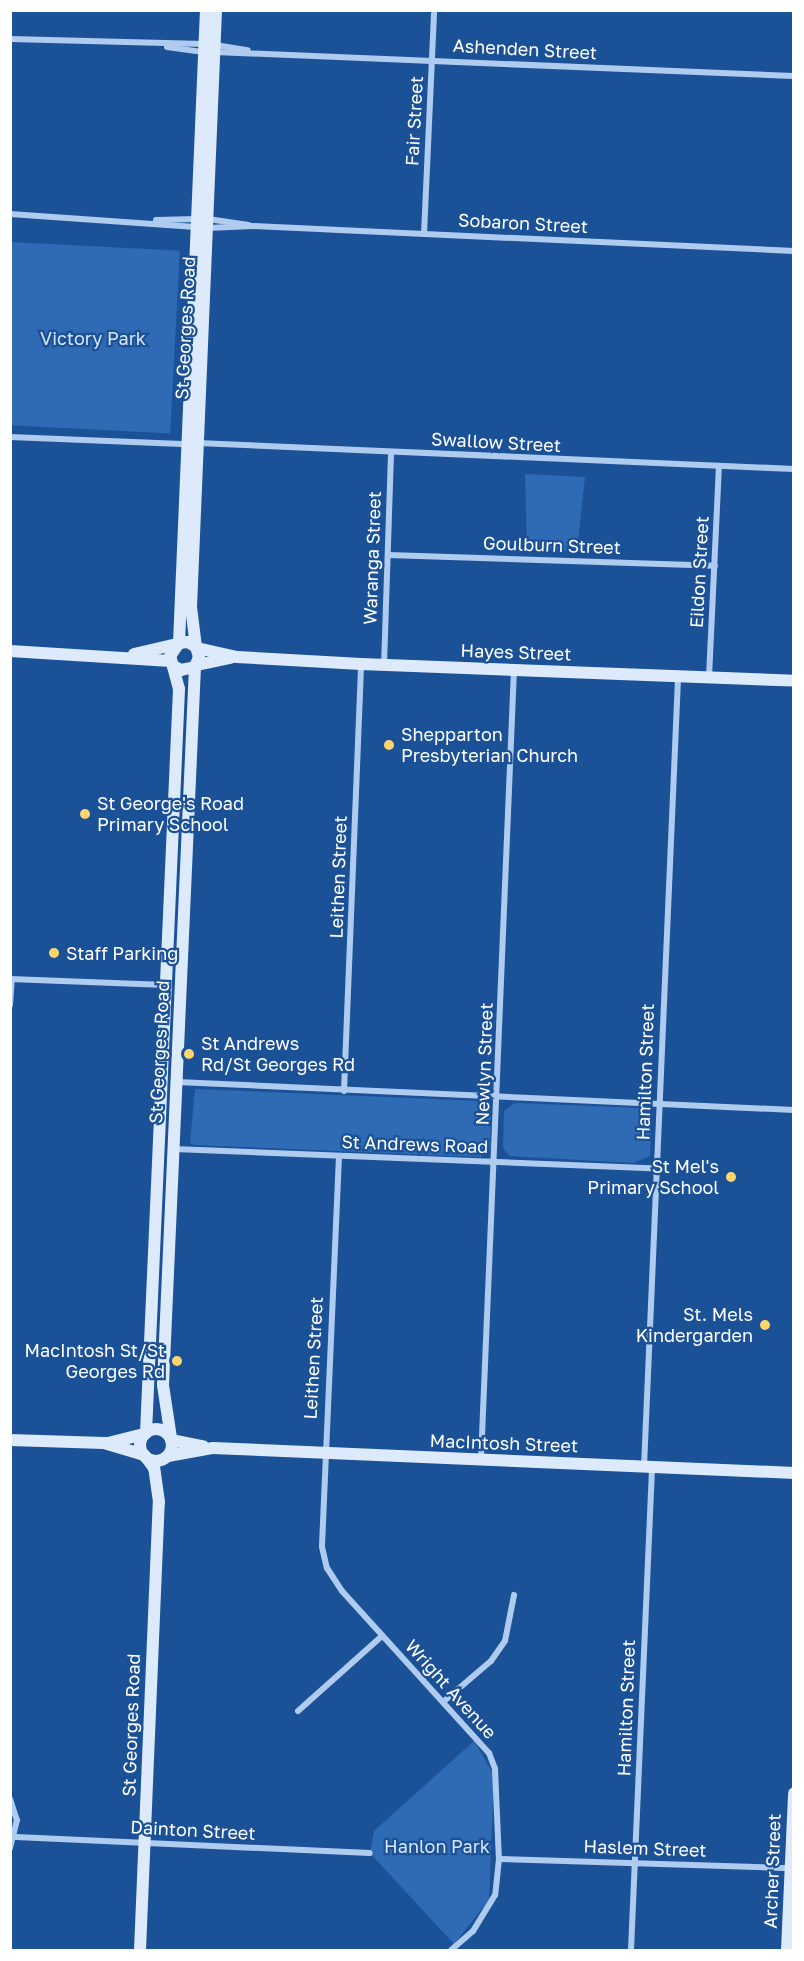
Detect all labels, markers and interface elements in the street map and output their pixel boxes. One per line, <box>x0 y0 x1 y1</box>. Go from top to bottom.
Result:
street label: Ashenden Street <box>452 34 598 64</box>
street label: Fair Street <box>401 75 427 167</box>
street label: Sobaron Street <box>457 209 589 237</box>
street label: St Georges Road <box>170 256 200 400</box>
park label: Victory Park <box>40 327 146 349</box>
street label: Swallow Street <box>430 428 562 456</box>
street label: Waranga Street <box>359 491 385 625</box>
street label: Eildon Street <box>685 515 713 629</box>
street label: Goulburn Street <box>483 532 621 558</box>
street label: Hayes Street <box>460 639 572 665</box>
place label: Shepparton Presbyterian Church <box>401 724 578 766</box>
marker: Shepparton Presbyterian Church <box>382 738 396 752</box>
place label: St George's Road Primary School <box>97 793 244 836</box>
marker: St George's Road Primary School <box>78 807 92 821</box>
street label: Leithen Street <box>325 815 351 939</box>
place label: Staff Parking <box>66 942 178 964</box>
marker: Staff Parking <box>47 946 61 960</box>
street label: St Georges Road <box>144 980 174 1124</box>
street label: Newlyn Street <box>471 1002 497 1126</box>
street label: Hamilton Street <box>632 1003 658 1141</box>
place label: St Andrews Rd/St Georges Rd <box>201 1033 355 1076</box>
marker: St Andrews Rd/St Georges Rd <box>182 1047 196 1061</box>
street label: St Andrews Road <box>341 1131 489 1157</box>
place label: St Mel's Primary School <box>587 1156 719 1198</box>
marker: St Mel's Primary School <box>724 1170 738 1184</box>
street label: Leithen Street <box>299 1296 327 1420</box>
place label: St. Mels Kindergarden <box>636 1304 753 1346</box>
marker: St. Mels Kindergarden <box>758 1318 772 1332</box>
place label: MacIntosh St/St Georges Rd <box>25 1340 165 1382</box>
marker: MacIntosh St/St Georges Rd <box>170 1354 184 1368</box>
street label: MacIntosh Street <box>429 1430 579 1456</box>
street label: Wright Avenue <box>401 1635 501 1743</box>
street label: Hamilton Street <box>613 1639 639 1777</box>
street label: St Georges Road <box>118 1653 144 1797</box>
street label: Archer Street <box>759 1813 785 1929</box>
street label: Dainton Street <box>130 1816 256 1844</box>
park label: Hanlon Park <box>384 1835 490 1857</box>
street label: Haslem Street <box>583 1835 707 1861</box>

